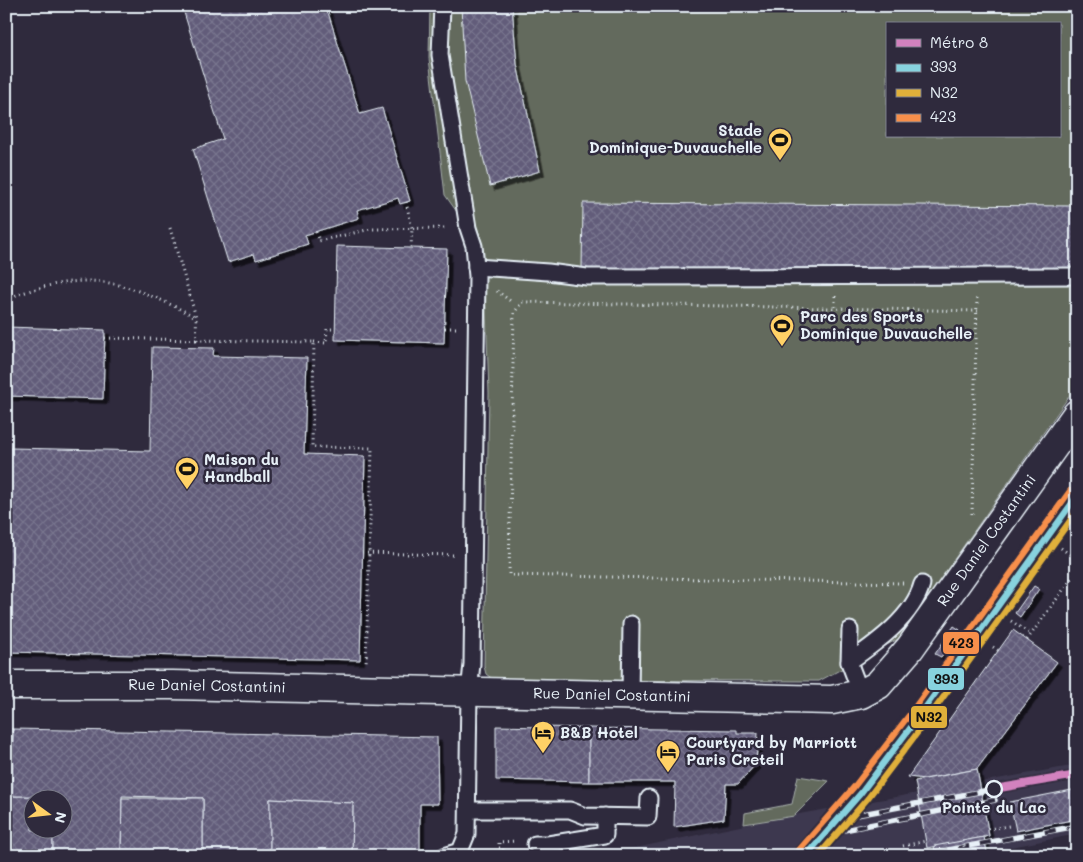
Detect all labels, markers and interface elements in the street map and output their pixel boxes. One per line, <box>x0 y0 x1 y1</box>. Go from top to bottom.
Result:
legend <box>886 22 1060 138</box>
text: Métro 8 <box>930 32 988 52</box>
text: 393 <box>930 56 957 76</box>
text: N32 <box>930 82 958 102</box>
text: 423 <box>930 106 956 126</box>
place label: Stade Dominique-Duvauchelle <box>589 120 762 157</box>
sports icon: Stade Dominique-Duvauchelle <box>767 127 793 161</box>
place label: Parc des Sports Dominique Duvauchelle <box>800 306 972 343</box>
sports icon: Parc des Sports Dominique Duvauchelle <box>769 313 795 347</box>
place label: Maison du Handball <box>204 449 279 486</box>
sports icon: Maison du Handball <box>174 456 200 490</box>
street label: Rue Daniel Costantini <box>932 470 1040 610</box>
line badge: 423 <box>942 631 980 655</box>
text: 423 <box>948 633 974 652</box>
line badge: 393 <box>927 667 965 691</box>
text: 393 <box>933 669 959 688</box>
street label: Rue Daniel Costantini <box>128 674 286 697</box>
street label: Rue Daniel Costantini <box>533 682 691 706</box>
line badge: N32 <box>910 705 948 729</box>
text: N32 <box>916 707 943 726</box>
hotel icon: B&B Hotel <box>530 720 556 754</box>
place label: B&B Hotel <box>560 722 638 742</box>
place label: Courtyard by Marriott Paris Creteil <box>686 732 857 769</box>
hotel icon: Courtyard by Marriott Paris Creteil <box>655 739 681 773</box>
marker: Pointe du Lac <box>985 780 1003 798</box>
north arrow <box>22 790 72 840</box>
place label: Pointe du Lac <box>942 797 1046 817</box>
text: N <box>50 810 72 825</box>

